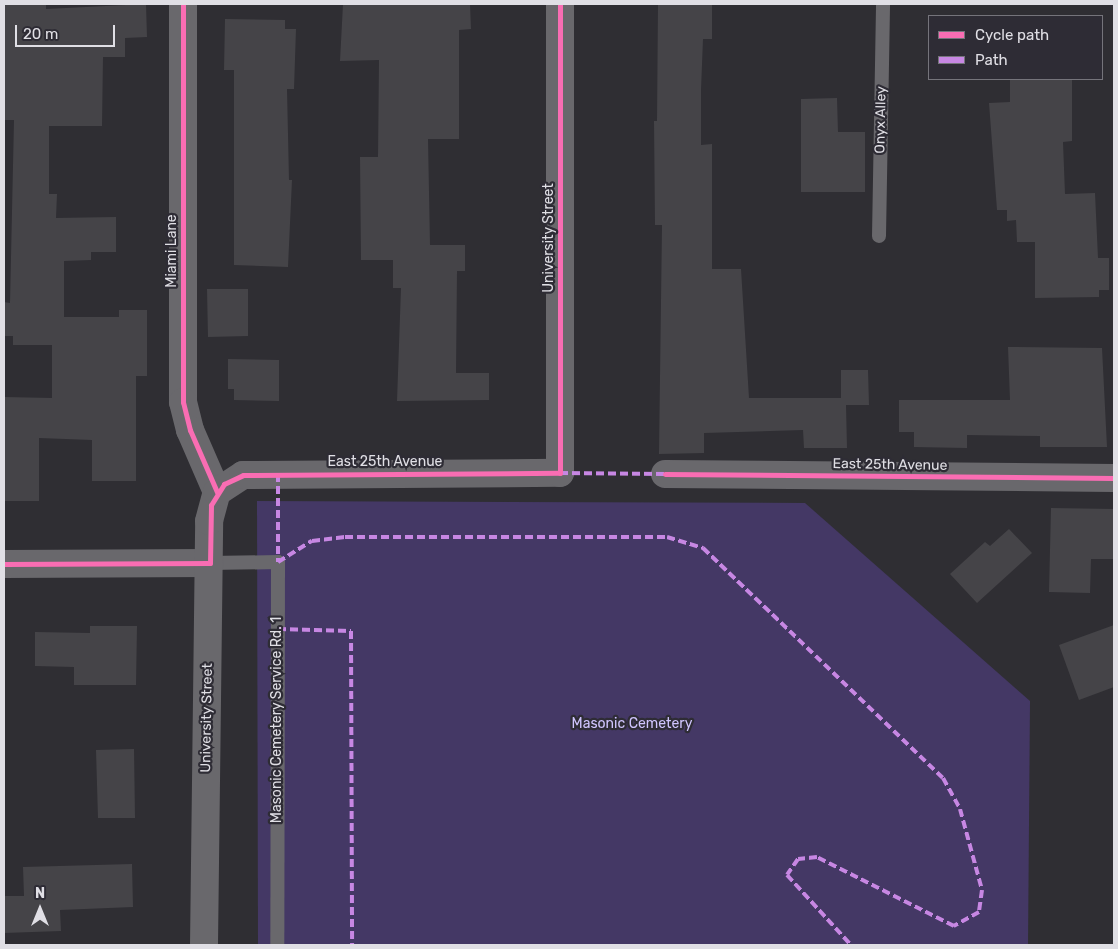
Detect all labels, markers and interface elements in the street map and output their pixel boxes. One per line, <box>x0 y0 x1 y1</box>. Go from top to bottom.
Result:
scale bar <box>18 15 118 47</box>
legend <box>928 15 1103 80</box>
text: 20 m <box>23 25 58 43</box>
text: Cycle path <box>975 26 1049 44</box>
text: Path <box>975 51 1008 69</box>
street label: Onyx Alley <box>872 86 890 154</box>
street label: University Street <box>541 183 557 293</box>
street label: Miami Lane <box>164 214 180 288</box>
street label: East 25th Avenue <box>327 454 443 470</box>
street label: East 25th Avenue <box>832 456 948 474</box>
street label: Masonic Cemetery Service Rd. 1 <box>269 617 285 823</box>
street label: University Street <box>198 663 216 773</box>
park label: Masonic Cemetery <box>572 716 692 732</box>
north arrow <box>15 884 65 934</box>
text: N <box>35 885 45 902</box>

